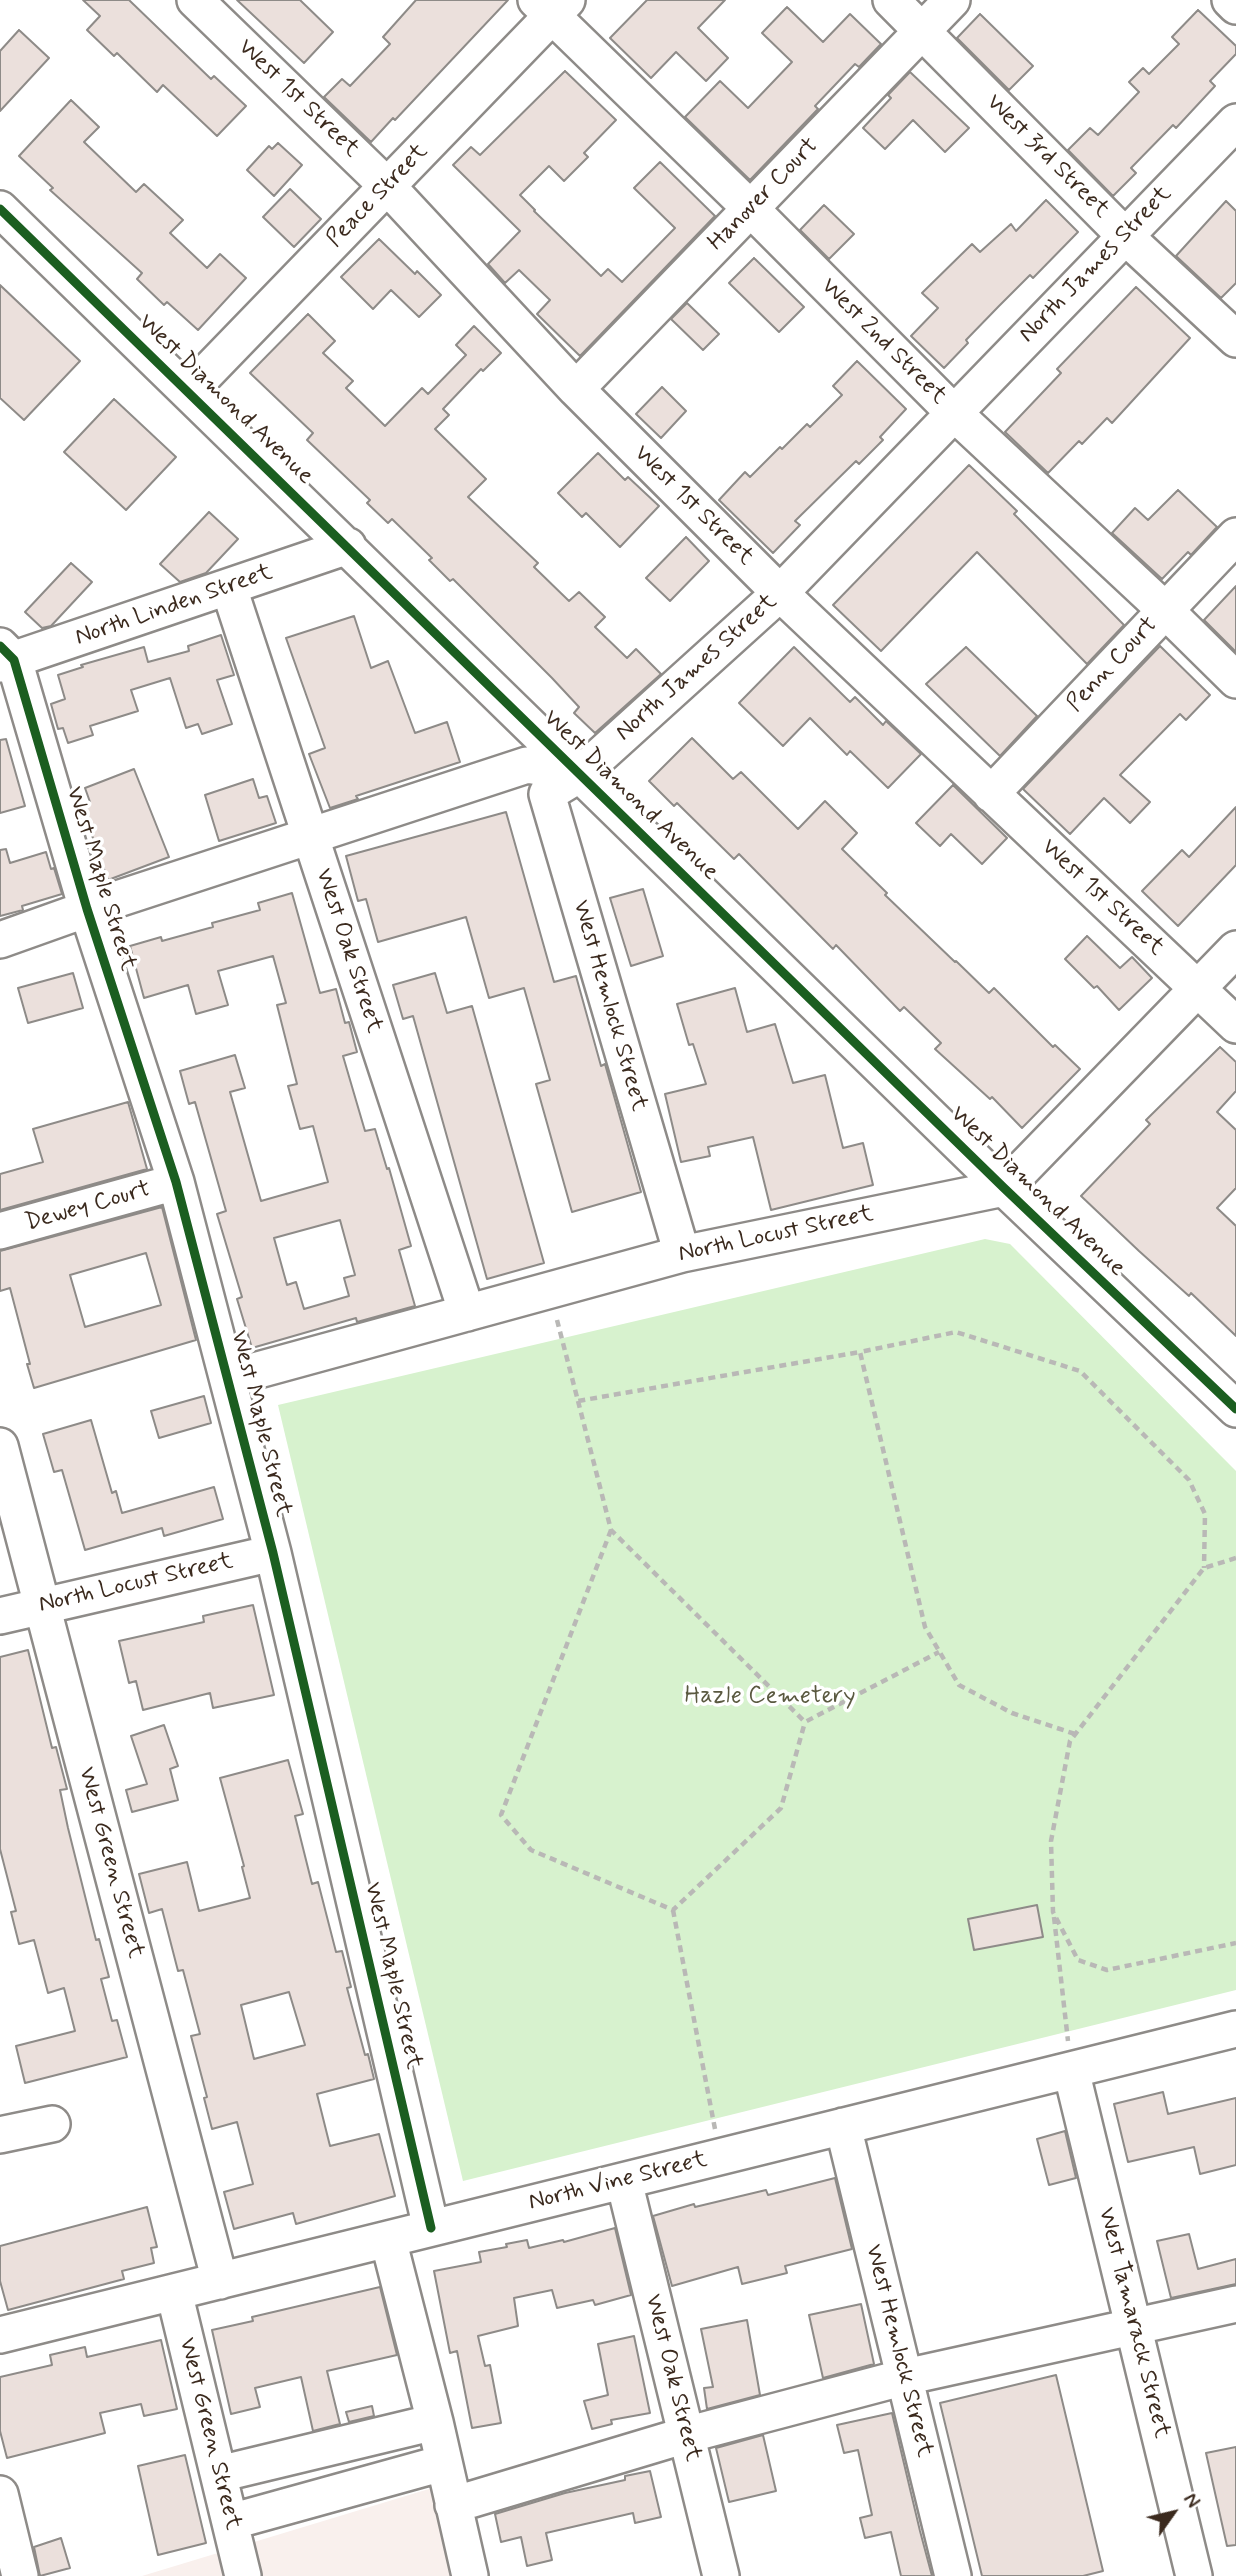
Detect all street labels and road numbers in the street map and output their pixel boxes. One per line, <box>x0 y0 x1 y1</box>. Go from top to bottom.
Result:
street label: West 1st Street <box>231 34 365 164</box>
street label: West 3rd Street <box>979 89 1115 225</box>
street label: Hanover Court <box>703 132 825 258</box>
street label: Peace Street <box>321 138 435 254</box>
street label: North James Street <box>1014 181 1178 349</box>
street label: West 2nd Street <box>814 273 952 411</box>
street label: West Diamond Avenue <box>131 309 319 491</box>
street label: West 1st Street <box>627 440 759 572</box>
street label: North Linden Street <box>72 559 276 653</box>
street label: North James Street <box>611 588 783 748</box>
street label: Penn Court <box>1062 611 1164 719</box>
street label: West Diamond Avenue <box>536 705 724 887</box>
street label: West Maple Street <box>58 784 142 974</box>
street label: West 1st Street <box>1034 834 1170 962</box>
street label: West Oak Street <box>308 865 388 1037</box>
street label: West Hemlock Street <box>565 897 653 1115</box>
street label: West Diamond Avenue <box>943 1101 1131 1283</box>
street label: Dewey Court <box>22 1175 154 1239</box>
street label: North Locust Street <box>676 1200 876 1270</box>
street label: West Maple Street <box>223 1328 297 1520</box>
street label: North Locust Street <box>36 1548 236 1620</box>
street label: West Green Street <box>71 1764 149 1962</box>
street label: West Maple Street <box>357 1880 427 2072</box>
street label: North Vine Street <box>526 2146 710 2218</box>
street label: West Tamarack Street <box>1090 2205 1176 2441</box>
street label: West Hemlock Street <box>858 2242 938 2460</box>
street label: West Oak Street <box>637 2292 707 2464</box>
street label: West Green Street <box>171 2335 247 2533</box>

